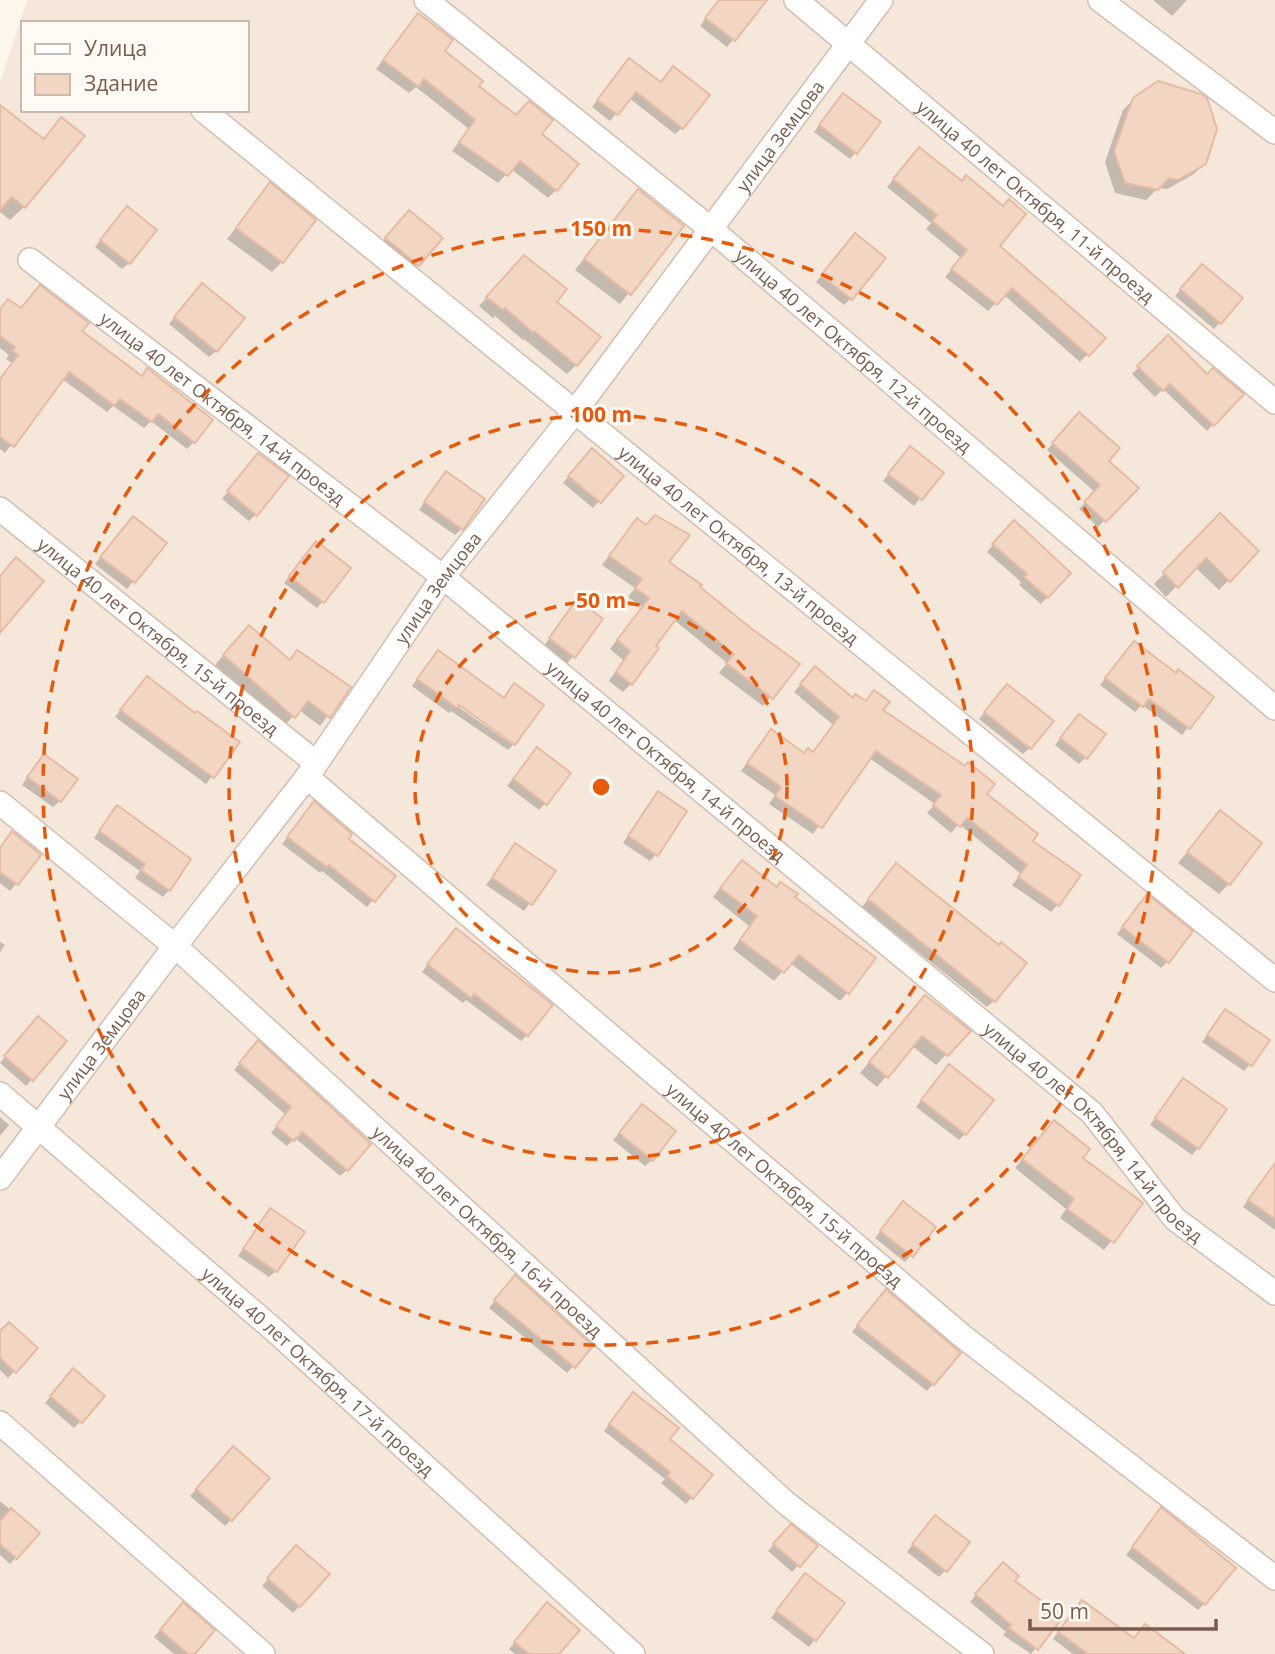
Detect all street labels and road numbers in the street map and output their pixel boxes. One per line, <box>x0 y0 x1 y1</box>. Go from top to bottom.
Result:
street label: улица Земцова <box>731 75 829 197</box>
street label: улица 40 лет Октября, 11-й проезд <box>912 95 1160 308</box>
street label: улица 40 лет Октября, 12-й проезд <box>730 243 977 458</box>
street label: улица 40 лет Октября, 14-й проезд <box>95 306 350 510</box>
street label: улица 40 лет Октября, 13-й проезд <box>613 440 864 650</box>
street label: улица Земцова <box>389 527 486 649</box>
street label: улица 40 лет Октября, 15-й проезд <box>33 532 284 741</box>
street label: улица 40 лет Октября, 14-й проезд <box>542 655 791 867</box>
street label: улица Земцова <box>52 984 151 1104</box>
street label: улица 40 лет Октября, 14-й проезд <box>979 1017 1208 1247</box>
street label: улица 40 лет Октября, 15-й проезд <box>662 1077 908 1292</box>
street label: улица 40 лет Октября, 16-й проезд <box>367 1120 608 1342</box>
street label: улица 40 лет Октября, 17-й проезд <box>197 1261 439 1481</box>

